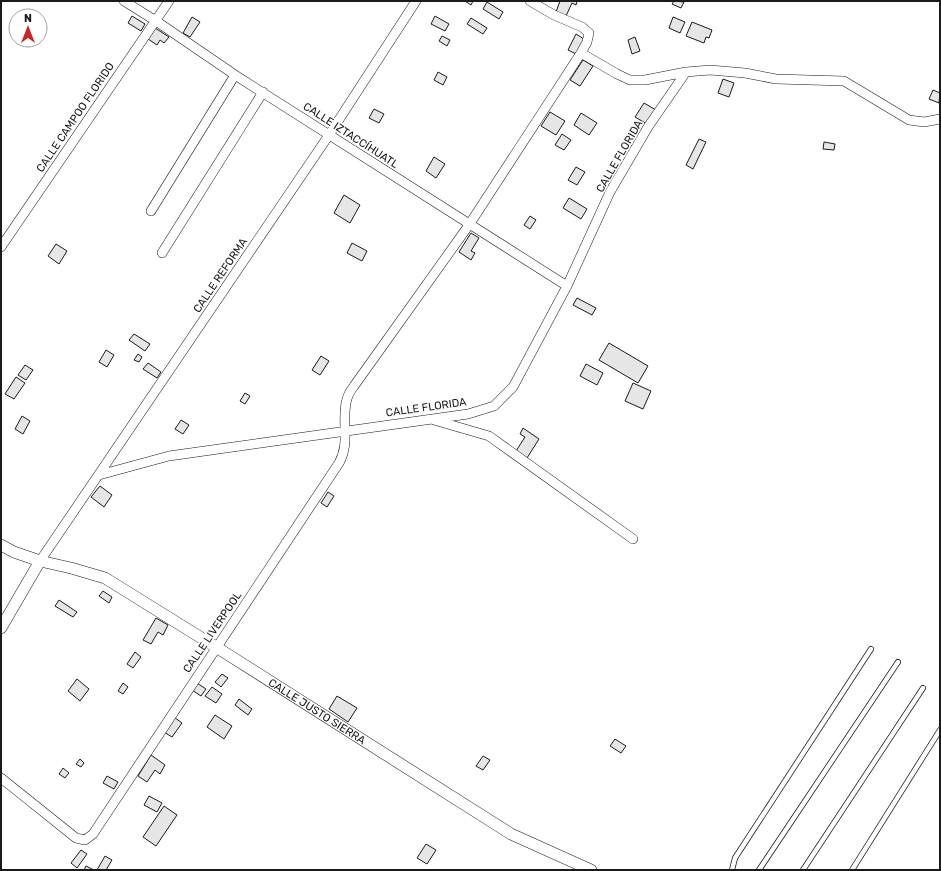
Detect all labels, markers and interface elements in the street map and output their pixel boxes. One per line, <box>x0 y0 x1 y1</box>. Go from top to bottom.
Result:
north arrow <box>8 8 48 48</box>
text: N <box>24 12 32 25</box>
street label: CALLE CAMPOO FLORIDO <box>34 60 117 175</box>
street label: CALLE IZTACCÍHUATL <box>301 100 401 171</box>
street label: CALLE FLORIDA <box>593 117 646 195</box>
street label: CALLE REFORMA <box>191 235 251 315</box>
street label: CALLE FLORIDA <box>385 395 468 420</box>
street label: CALLE LIVERPOOL <box>181 589 244 675</box>
street label: CALLE JUSTO SIERRA <box>266 676 368 748</box>

